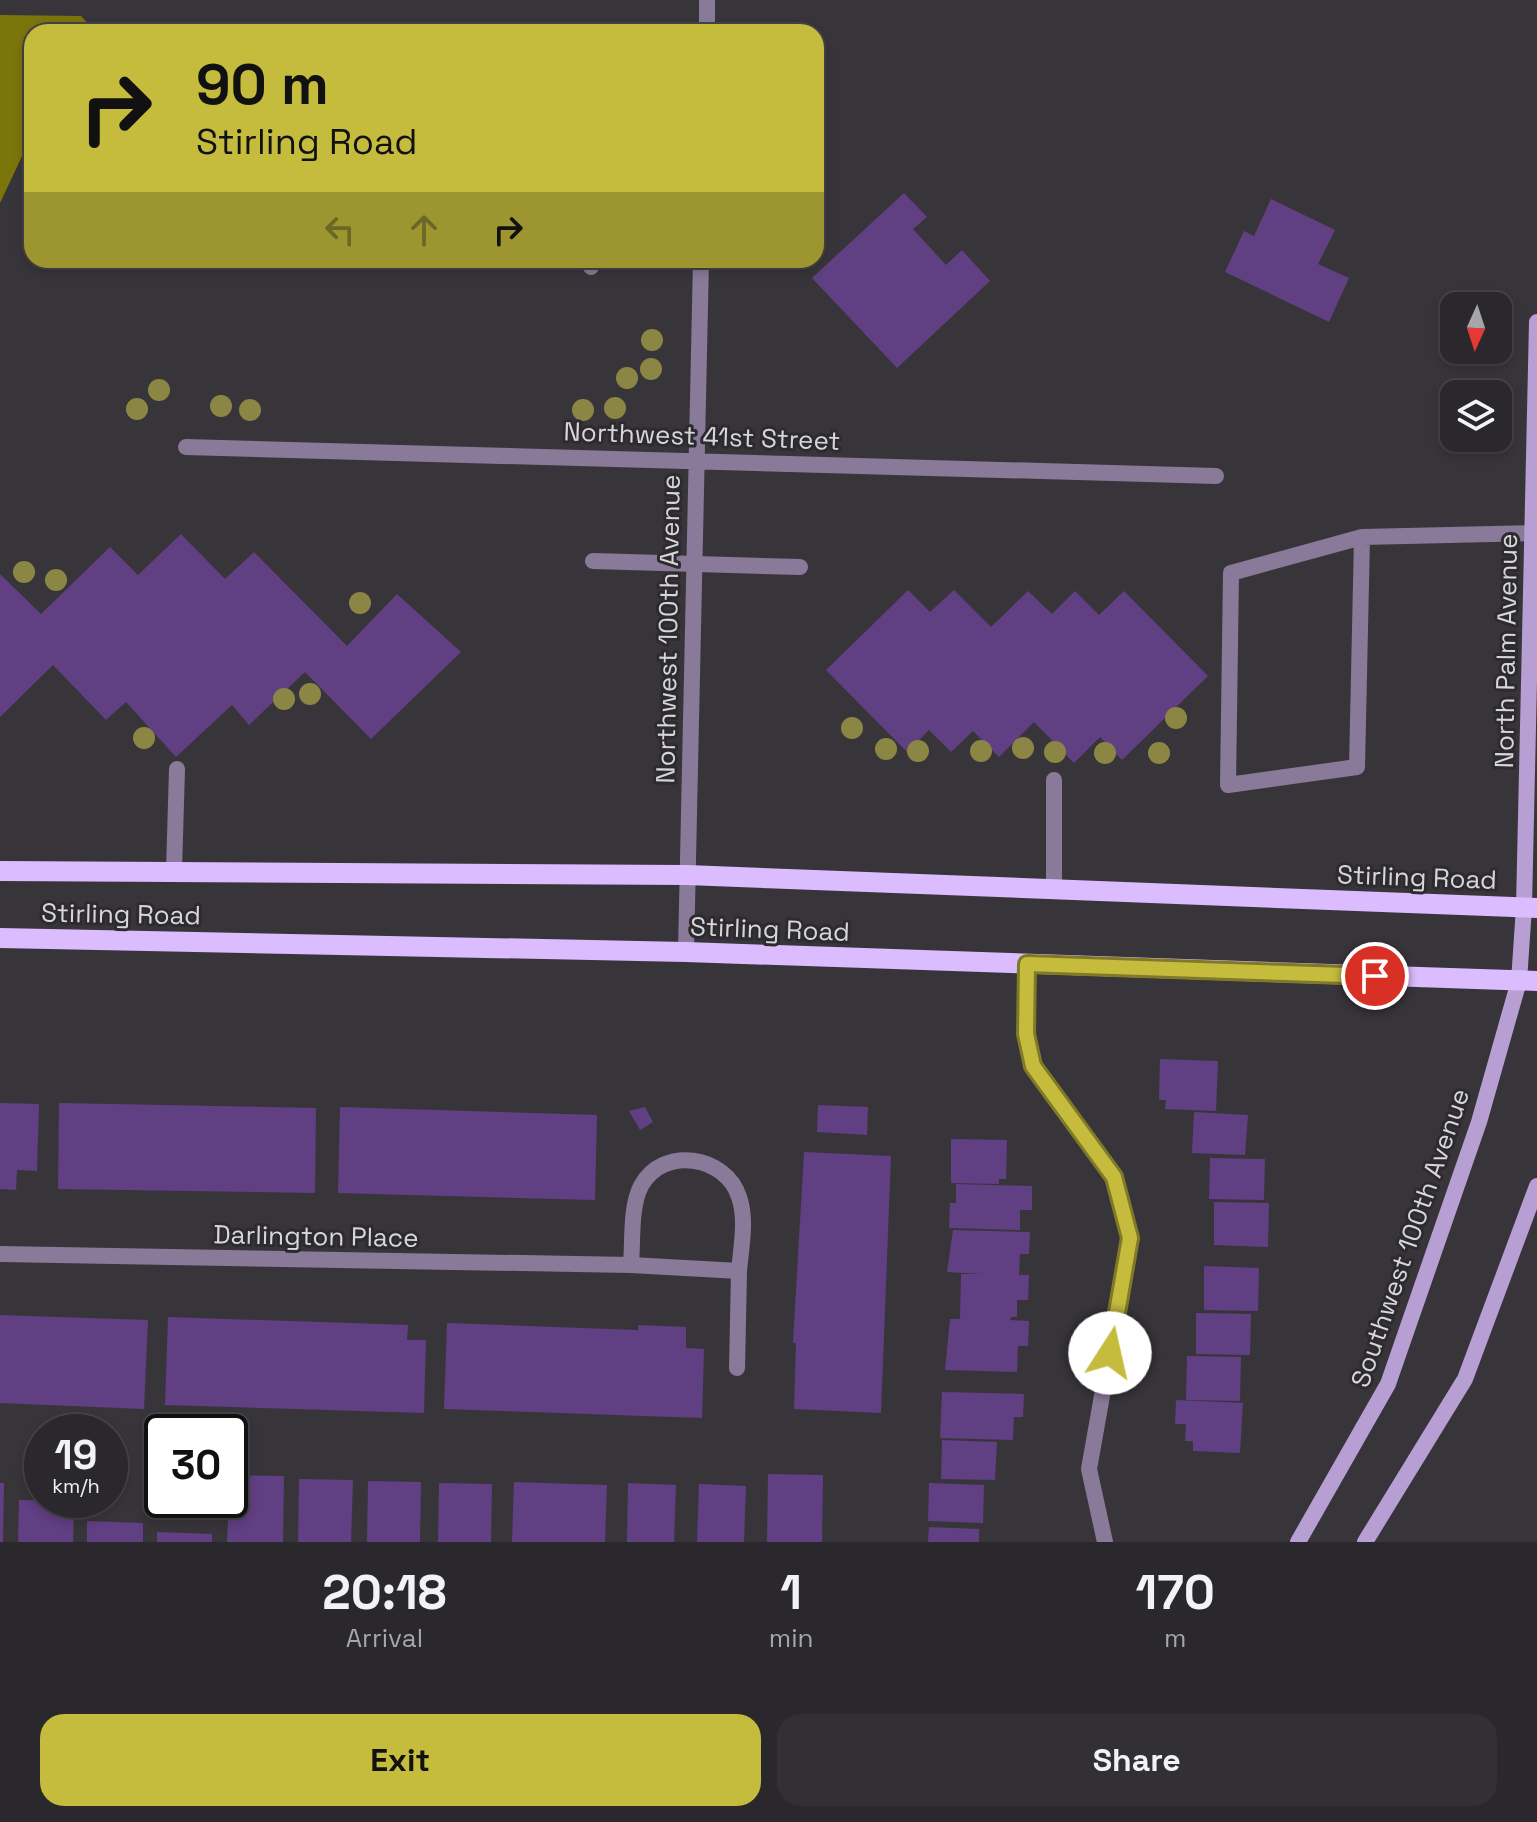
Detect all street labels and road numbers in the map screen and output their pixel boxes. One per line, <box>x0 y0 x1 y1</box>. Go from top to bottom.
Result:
street label: Northwest 41st Street <box>563 414 841 458</box>
street label: Northwest 100th Avenue <box>648 474 688 784</box>
street label: North Palm Avenue <box>1487 533 1525 769</box>
street label: Stirling Road <box>1336 857 1498 897</box>
street label: Stirling Road <box>41 896 201 932</box>
street label: Stirling Road <box>689 909 851 949</box>
street label: Southwest 100th Avenue <box>1343 1084 1477 1392</box>
street label: Darlington Place <box>213 1217 419 1255</box>

